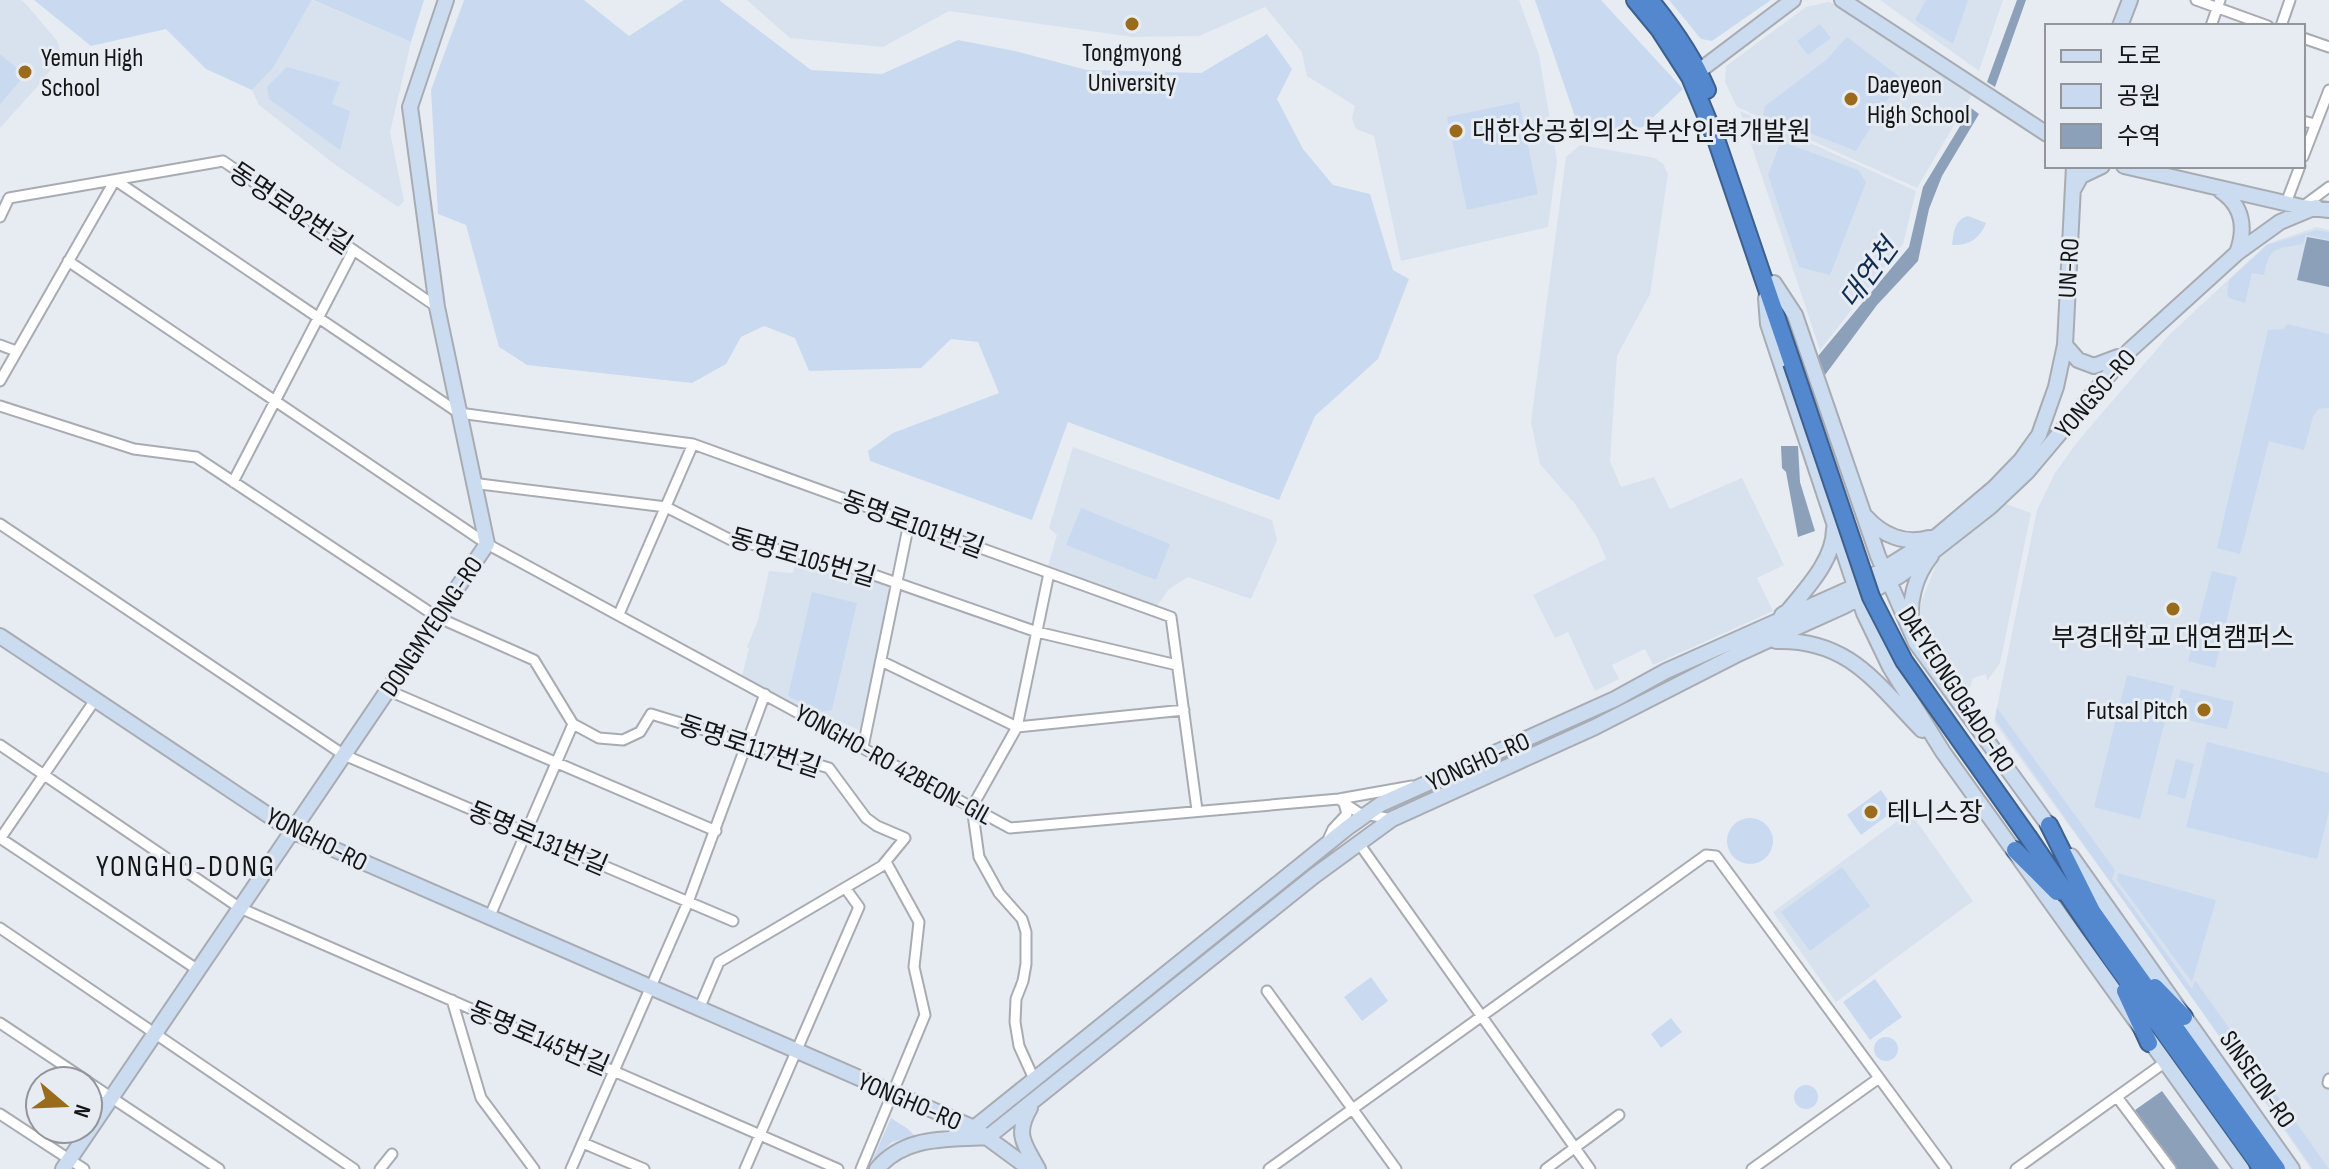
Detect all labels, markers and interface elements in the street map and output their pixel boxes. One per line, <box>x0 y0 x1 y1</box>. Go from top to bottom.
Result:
marker: Tongmyong University <box>1123 15 1141 33</box>
legend <box>2045 24 2305 168</box>
place label: Tongmyong University <box>1082 38 1182 99</box>
text: 도로 <box>2117 42 2161 71</box>
place label: Yemun High School <box>41 43 143 104</box>
marker: Yemun High School <box>16 63 34 81</box>
place label: Daeyeon High School <box>1867 70 1970 131</box>
text: 공원 <box>2117 82 2161 111</box>
marker: Daeyeon High School <box>1842 90 1860 108</box>
place label: 대한상공회의소 부산인력개발원 <box>1472 117 1811 148</box>
marker: 대한상공회의소 부산인력개발원 <box>1447 122 1465 140</box>
text: 수역 <box>2117 122 2161 151</box>
street label: 동명로92번길 <box>223 157 358 262</box>
water label: 대연천 <box>1833 230 1907 315</box>
street label: UN-RO <box>2052 237 2087 299</box>
street label: YONGSO-RO <box>2049 343 2143 445</box>
street label: 동명로101번길 <box>837 485 988 566</box>
street label: 동명로105번길 <box>726 523 879 594</box>
street label: DONGMYEONG-RO <box>374 551 490 703</box>
marker: 부경대학교 대연캠퍼스 <box>2164 600 2182 618</box>
street label: DAEYEONGOGADO-RO <box>1891 601 2021 779</box>
place label: 부경대학교 대연캠퍼스 <box>2051 623 2295 654</box>
place label: Futsal Pitch <box>2086 696 2188 727</box>
street label: YONGHO-RO 42BEON-GIL <box>789 698 998 833</box>
marker: Futsal Pitch <box>2195 701 2213 719</box>
street label: 동명로117번길 <box>674 710 825 785</box>
street label: YONGHO-RO <box>1422 726 1535 799</box>
street label: 동명로131번길 <box>463 796 612 883</box>
place label: 테니스장 <box>1887 798 1983 829</box>
street label: YONGHO-RO <box>260 802 372 879</box>
marker: 테니스장 <box>1862 803 1880 821</box>
district label: YONGHO-DONG <box>96 849 276 885</box>
street label: 동명로145번길 <box>463 996 614 1083</box>
street label: SINSEON-RO <box>2212 1025 2301 1134</box>
north arrow <box>24 1065 104 1145</box>
street label: YONGHO-RO <box>853 1067 966 1138</box>
text: N <box>67 1101 96 1121</box>

